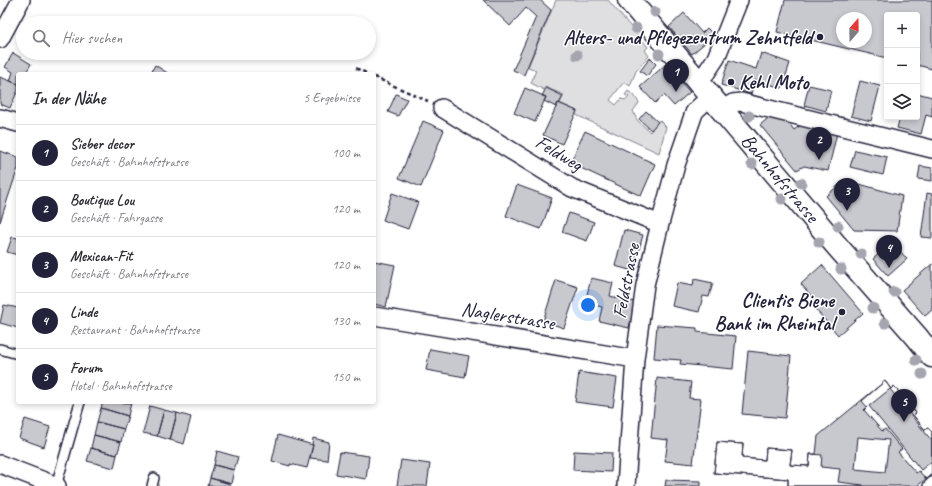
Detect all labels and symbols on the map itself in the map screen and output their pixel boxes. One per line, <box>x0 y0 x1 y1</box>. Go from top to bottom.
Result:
north arrow <box>836 12 872 48</box>
place label: Alters- und Pflegezentrum Zehntfeld <box>564 25 816 50</box>
marker: Alters- und Pflegezentrum Zehntfeld <box>815 32 825 42</box>
pin: 1 <box>663 59 689 92</box>
place label: Kehl Moto <box>739 70 810 95</box>
marker: Kehl Moto <box>726 77 736 87</box>
pin: 2 <box>806 127 832 160</box>
street label: Bahnhofstrasse <box>736 128 825 229</box>
street label: Feldweg <box>531 129 588 177</box>
pin: 3 <box>834 178 860 211</box>
pin: 4 <box>876 235 902 268</box>
street label: Feldstrasse <box>607 240 646 320</box>
place label: Clientis Biene Bank im Rheintal <box>714 288 838 336</box>
your location <box>578 295 598 315</box>
street label: Naglerstrasse <box>460 296 558 336</box>
marker: Clientis Biene Bank im Rheintal <box>837 307 847 317</box>
pin: 5 <box>891 389 917 422</box>

